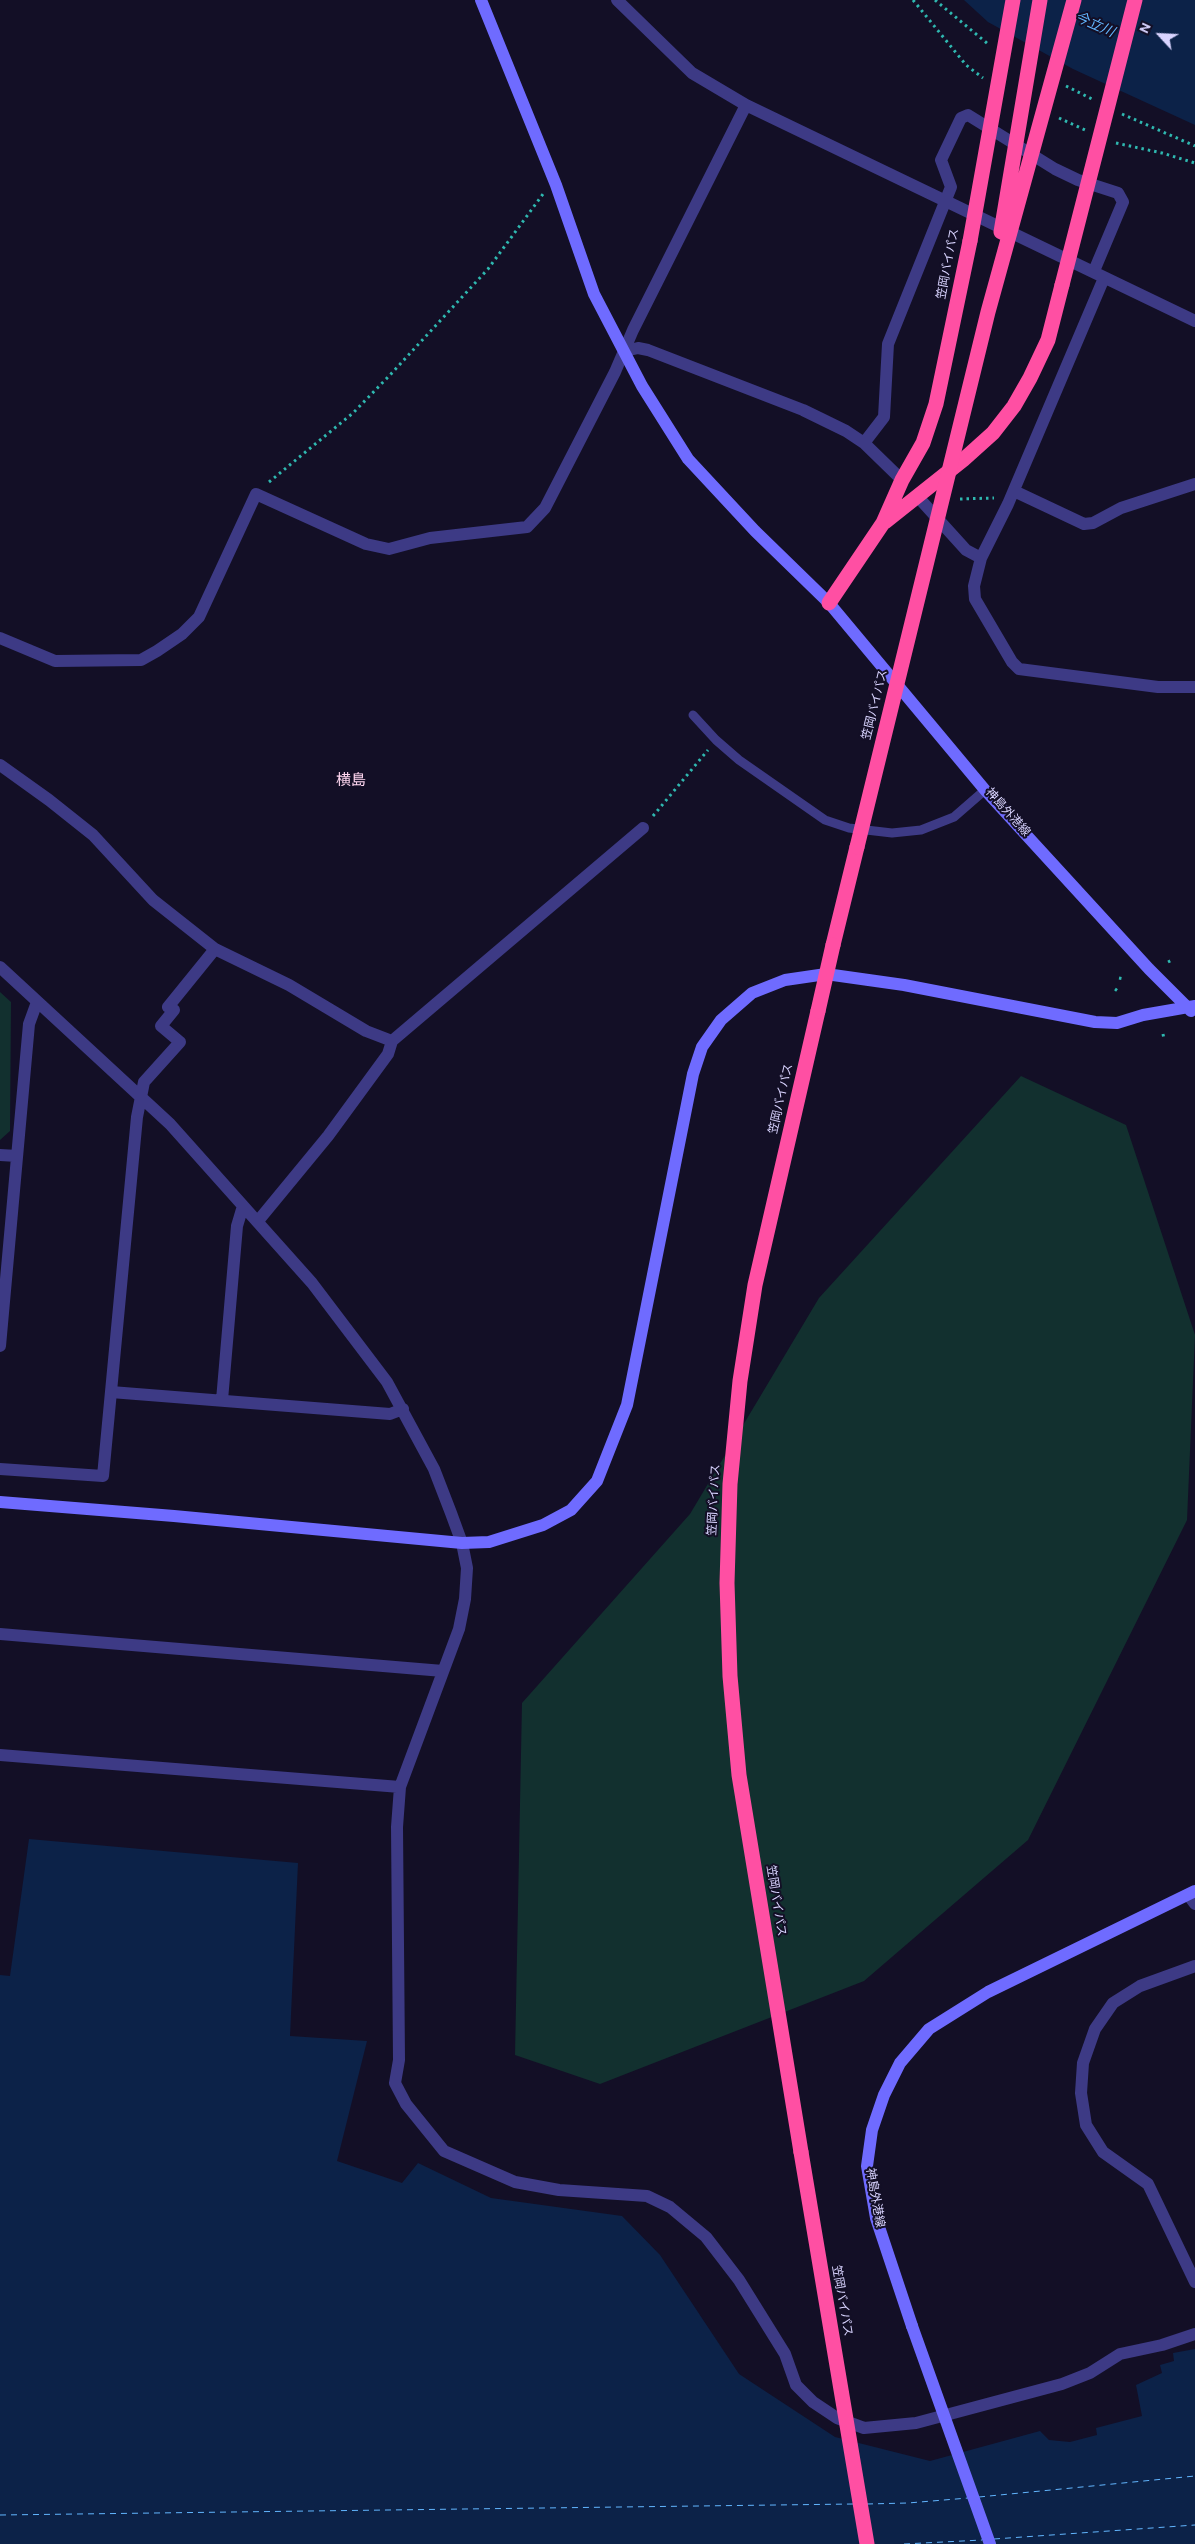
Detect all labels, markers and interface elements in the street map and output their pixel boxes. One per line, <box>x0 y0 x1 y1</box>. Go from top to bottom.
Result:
water label: 今立川 <box>1071 10 1117 42</box>
north arrow <box>1135 10 1185 60</box>
text: N <box>1136 20 1156 37</box>
street label: 笠岡バイパス <box>935 227 963 301</box>
street label: 笠岡バイパス <box>860 668 892 742</box>
district label: 横島 <box>336 773 366 791</box>
street label: 神島外港線 <box>982 786 1032 840</box>
street label: 笠岡バイパス <box>767 1062 797 1136</box>
street label: 笠岡バイパス <box>706 1464 724 1536</box>
street label: 笠岡バイパス <box>762 1864 788 1938</box>
street label: 神島外港線 <box>862 2167 886 2229</box>
street label: 笠岡バイパス <box>828 2264 854 2338</box>

